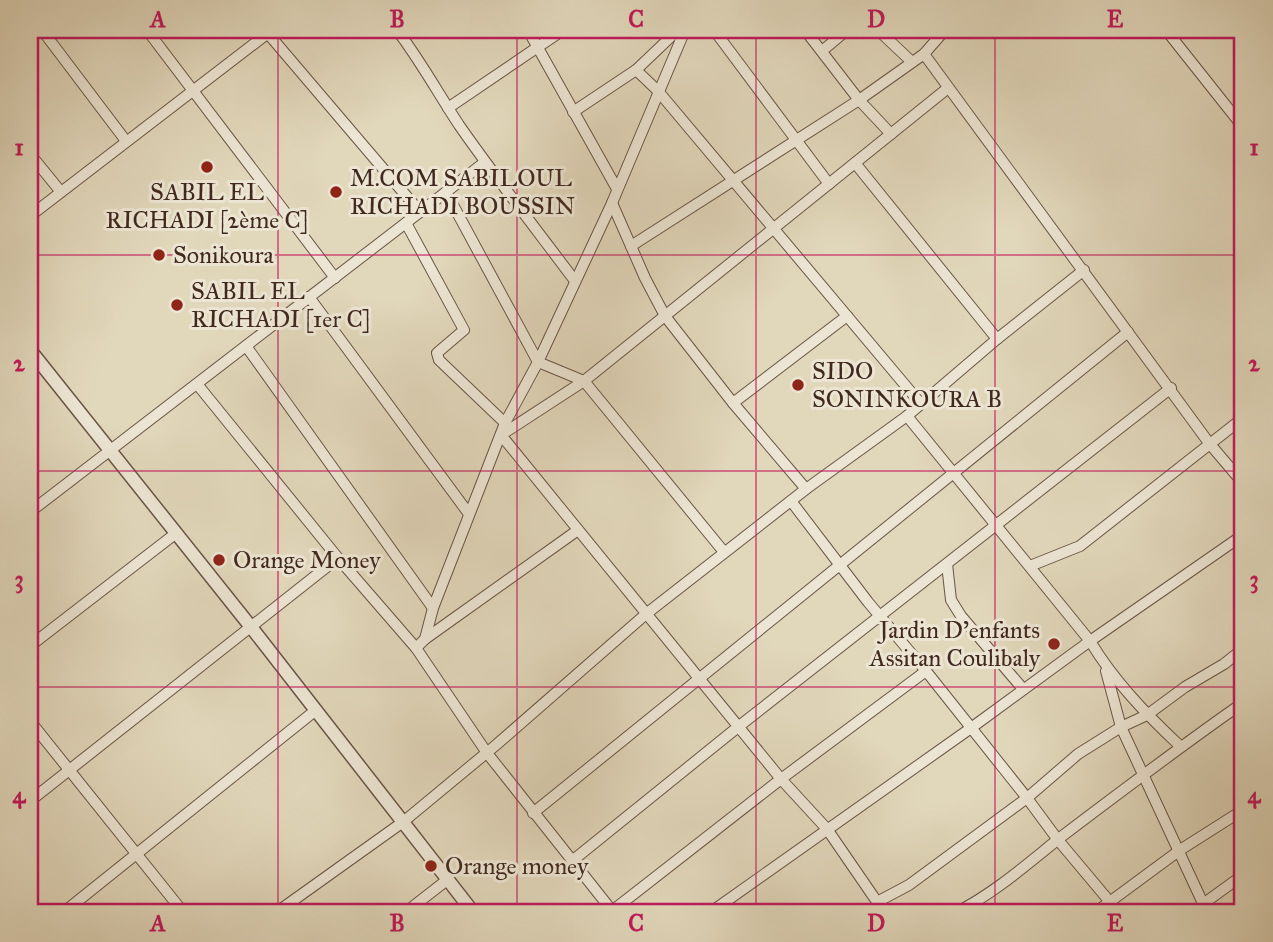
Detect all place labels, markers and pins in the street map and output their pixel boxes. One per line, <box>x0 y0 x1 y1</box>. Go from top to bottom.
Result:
marker: SABIL EL RICHADI [2ème C] <box>199 159 215 175</box>
place label: M.COM SABILOUL RICHADI BOUSSIN <box>350 163 575 221</box>
place label: SABIL EL RICHADI [2ème C] <box>106 177 308 235</box>
marker: M.COM SABILOUL RICHADI BOUSSIN <box>328 184 344 200</box>
place label: Sonikoura <box>173 240 275 270</box>
marker: Sonikoura <box>151 247 167 263</box>
place label: SABIL EL RICHADI [1er C] <box>191 276 370 334</box>
marker: SABIL EL RICHADI [1er C] <box>169 297 185 313</box>
place label: SIDO SONINKOURA B <box>812 356 1002 414</box>
marker: SIDO SONINKOURA B <box>790 377 806 393</box>
place label: Orange Money <box>233 545 381 575</box>
marker: Orange Money <box>211 552 227 568</box>
place label: Jardin D'enfants Assitan Coulibaly <box>869 615 1041 673</box>
marker: Jardin D'enfants Assitan Coulibaly <box>1046 636 1062 652</box>
place label: Orange money <box>445 851 589 881</box>
marker: Orange money <box>423 858 439 874</box>

